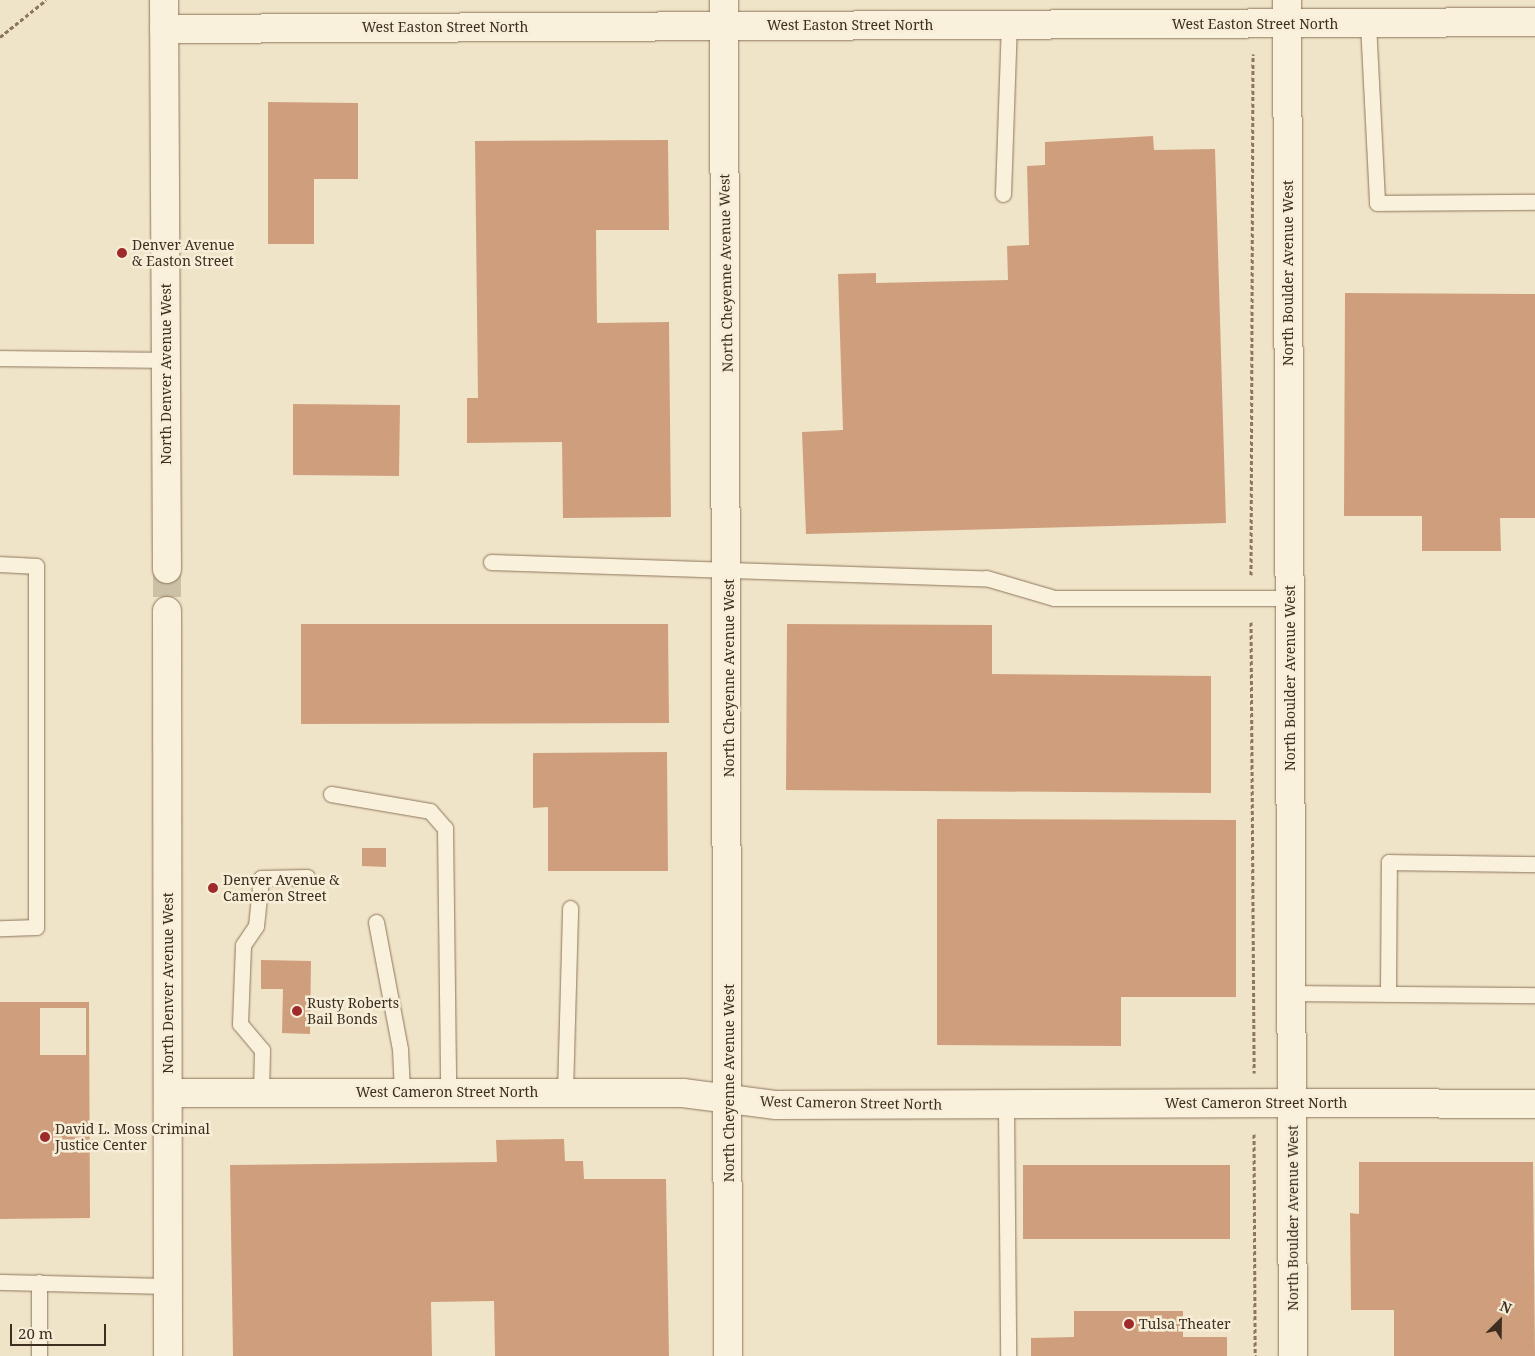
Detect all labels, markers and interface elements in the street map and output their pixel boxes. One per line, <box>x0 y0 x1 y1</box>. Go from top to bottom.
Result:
street label: West Easton Street North <box>1172 16 1338 32</box>
street label: West Easton Street North <box>767 17 933 33</box>
street label: West Easton Street North <box>362 19 528 35</box>
street label: North Cheyenne Avenue West <box>716 174 736 372</box>
street label: North Boulder Avenue West <box>1280 180 1296 366</box>
place label: Denver Avenue & Easton Street <box>132 237 235 270</box>
marker: Denver Avenue & Easton Street <box>116 247 128 259</box>
street label: North Denver Avenue West <box>158 283 174 465</box>
street label: North Cheyenne Avenue West <box>721 579 737 777</box>
street label: North Boulder Avenue West <box>1282 585 1298 771</box>
place label: Denver Avenue & Cameron Street <box>223 872 340 904</box>
marker: Denver Avenue & Cameron Street <box>207 882 219 894</box>
street label: North Denver Avenue West <box>160 892 176 1074</box>
street label: North Cheyenne Avenue West <box>721 984 737 1182</box>
place label: Rusty Roberts Bail Bonds <box>307 995 399 1028</box>
marker: Rusty Roberts Bail Bonds <box>291 1005 303 1017</box>
street label: West Cameron Street North <box>356 1084 538 1100</box>
street label: West Cameron Street North <box>760 1093 942 1113</box>
street label: West Cameron Street North <box>1165 1095 1347 1111</box>
place label: David L. Moss Criminal Justice Center <box>55 1121 210 1154</box>
street label: North Boulder Avenue West <box>1285 1125 1301 1311</box>
marker: David L. Moss Criminal Justice Center <box>39 1131 51 1143</box>
north arrow <box>1475 1296 1525 1346</box>
text: N <box>1497 1296 1515 1318</box>
scale bar <box>12 1314 109 1346</box>
place label: Tulsa Theater <box>1139 1316 1231 1332</box>
marker: Tulsa Theater <box>1123 1318 1135 1330</box>
text: 20 m <box>18 1323 53 1343</box>

